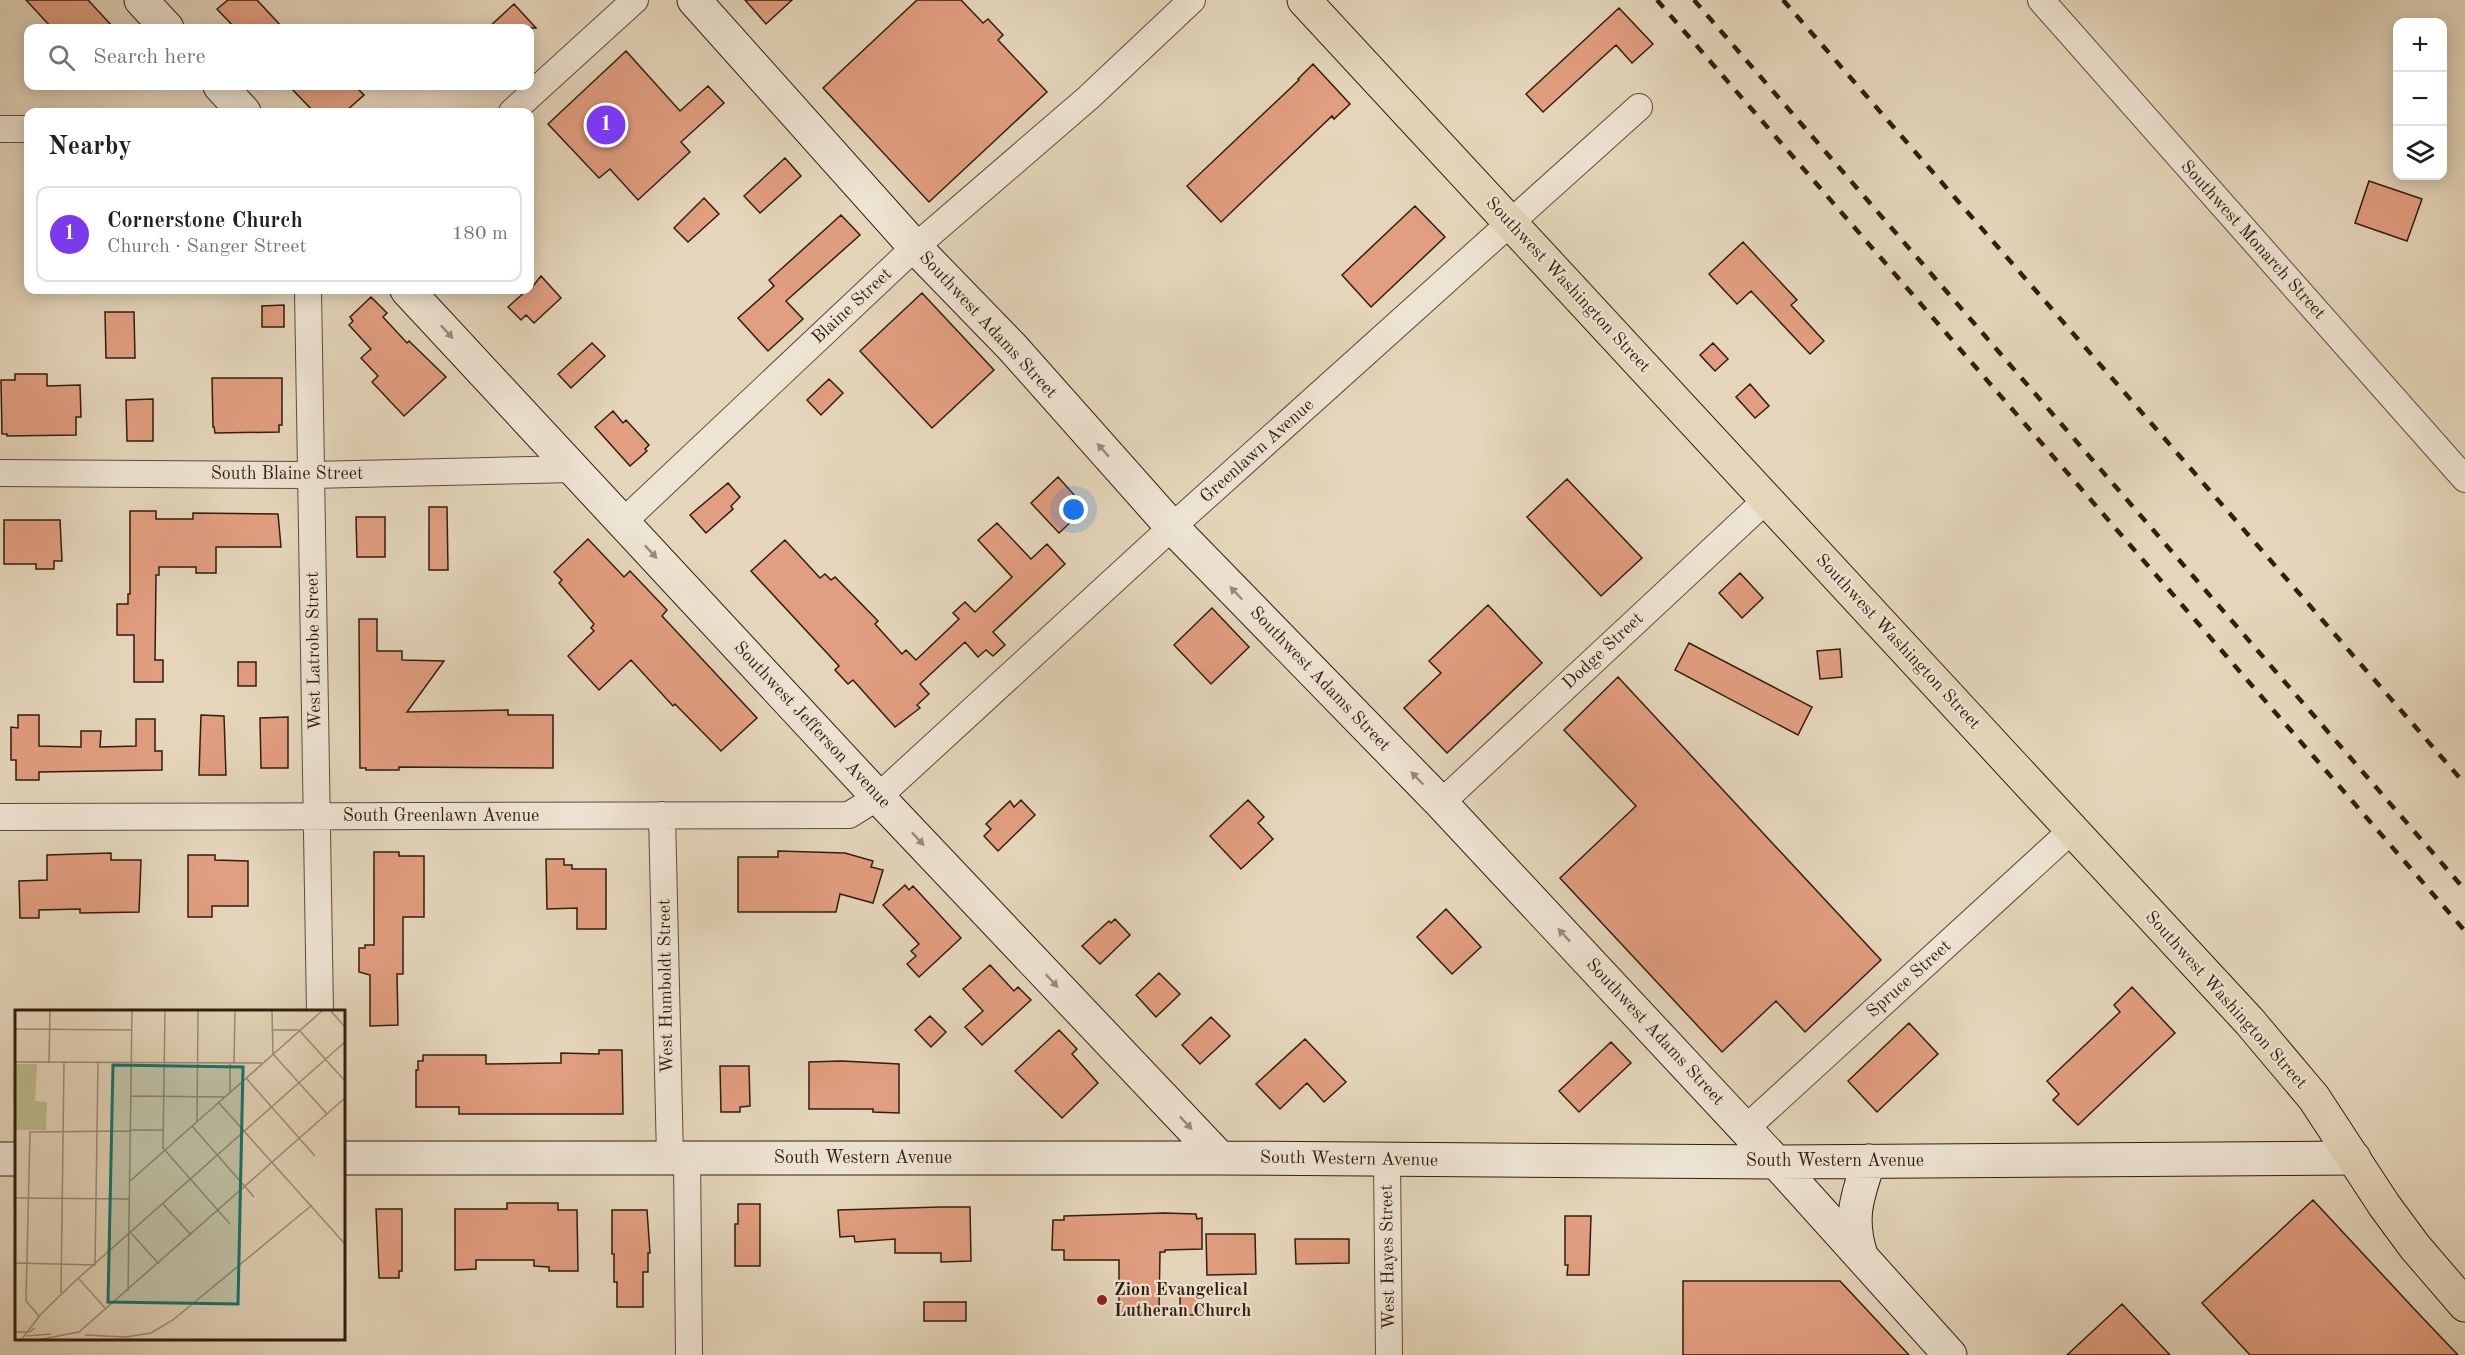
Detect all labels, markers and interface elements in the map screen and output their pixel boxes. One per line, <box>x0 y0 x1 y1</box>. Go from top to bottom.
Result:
map controls <box>2393 18 2447 180</box>
button: + <box>2393 18 2447 72</box>
search box <box>24 24 534 90</box>
icon: search <box>45 41 78 74</box>
text: Search here <box>93 46 206 68</box>
button: − <box>2393 72 2447 126</box>
pin: 1 <box>586 102 626 148</box>
button: layers <box>2393 126 2447 180</box>
text: Nearby <box>48 134 132 160</box>
street label: Southwest Monarch Street <box>2177 157 2329 323</box>
street label: Southwest Washington Street <box>1482 194 1654 376</box>
text: Cornerstone Church <box>107 210 303 232</box>
text: 1 <box>64 224 75 244</box>
text: 180 m <box>452 224 508 244</box>
text: Church · Sanger Street <box>107 237 306 257</box>
street label: Southwest Adams Street <box>916 248 1060 402</box>
street label: Blaine Street <box>809 265 895 347</box>
one-way arrow <box>440 325 454 340</box>
street label: Greenlawn Avenue <box>1197 396 1317 506</box>
one-way arrow <box>1097 443 1110 458</box>
street label: South Blaine Street <box>211 465 363 483</box>
your location <box>1059 495 1088 524</box>
one-way arrow <box>644 545 658 559</box>
street label: Southwest Washington Street <box>1812 551 1984 733</box>
street label: West Latrobe Street <box>304 571 324 731</box>
one-way arrow <box>1230 587 1244 601</box>
street label: Southwest Adams Street <box>1246 603 1394 755</box>
street label: Dodge Street <box>1559 609 1647 693</box>
street label: Southwest Jefferson Avenue <box>730 638 894 812</box>
one-way arrow <box>1410 771 1424 785</box>
street label: South Greenlawn Avenue <box>343 807 539 825</box>
one-way arrow <box>911 832 925 846</box>
street label: West Humboldt Street <box>655 899 677 1073</box>
street label: Southwest Washington Street <box>2141 908 2311 1092</box>
one-way arrow <box>1558 929 1572 943</box>
street label: Spruce Street <box>1863 937 1955 1021</box>
street label: Southwest Adams Street <box>1583 955 1727 1109</box>
one-way arrow <box>1045 974 1059 988</box>
inset map <box>15 1010 345 1340</box>
one-way arrow <box>1179 1115 1193 1129</box>
street label: South Western Avenue <box>1260 1148 1438 1170</box>
street label: South Western Avenue <box>774 1149 952 1167</box>
street label: South Western Avenue <box>1746 1152 1924 1170</box>
street label: West Hayes Street <box>1378 1184 1398 1330</box>
place label: Zion Evangelical Lutheran Church <box>1114 1281 1251 1320</box>
marker: Zion Evangelical Lutheran Church <box>1095 1293 1109 1307</box>

